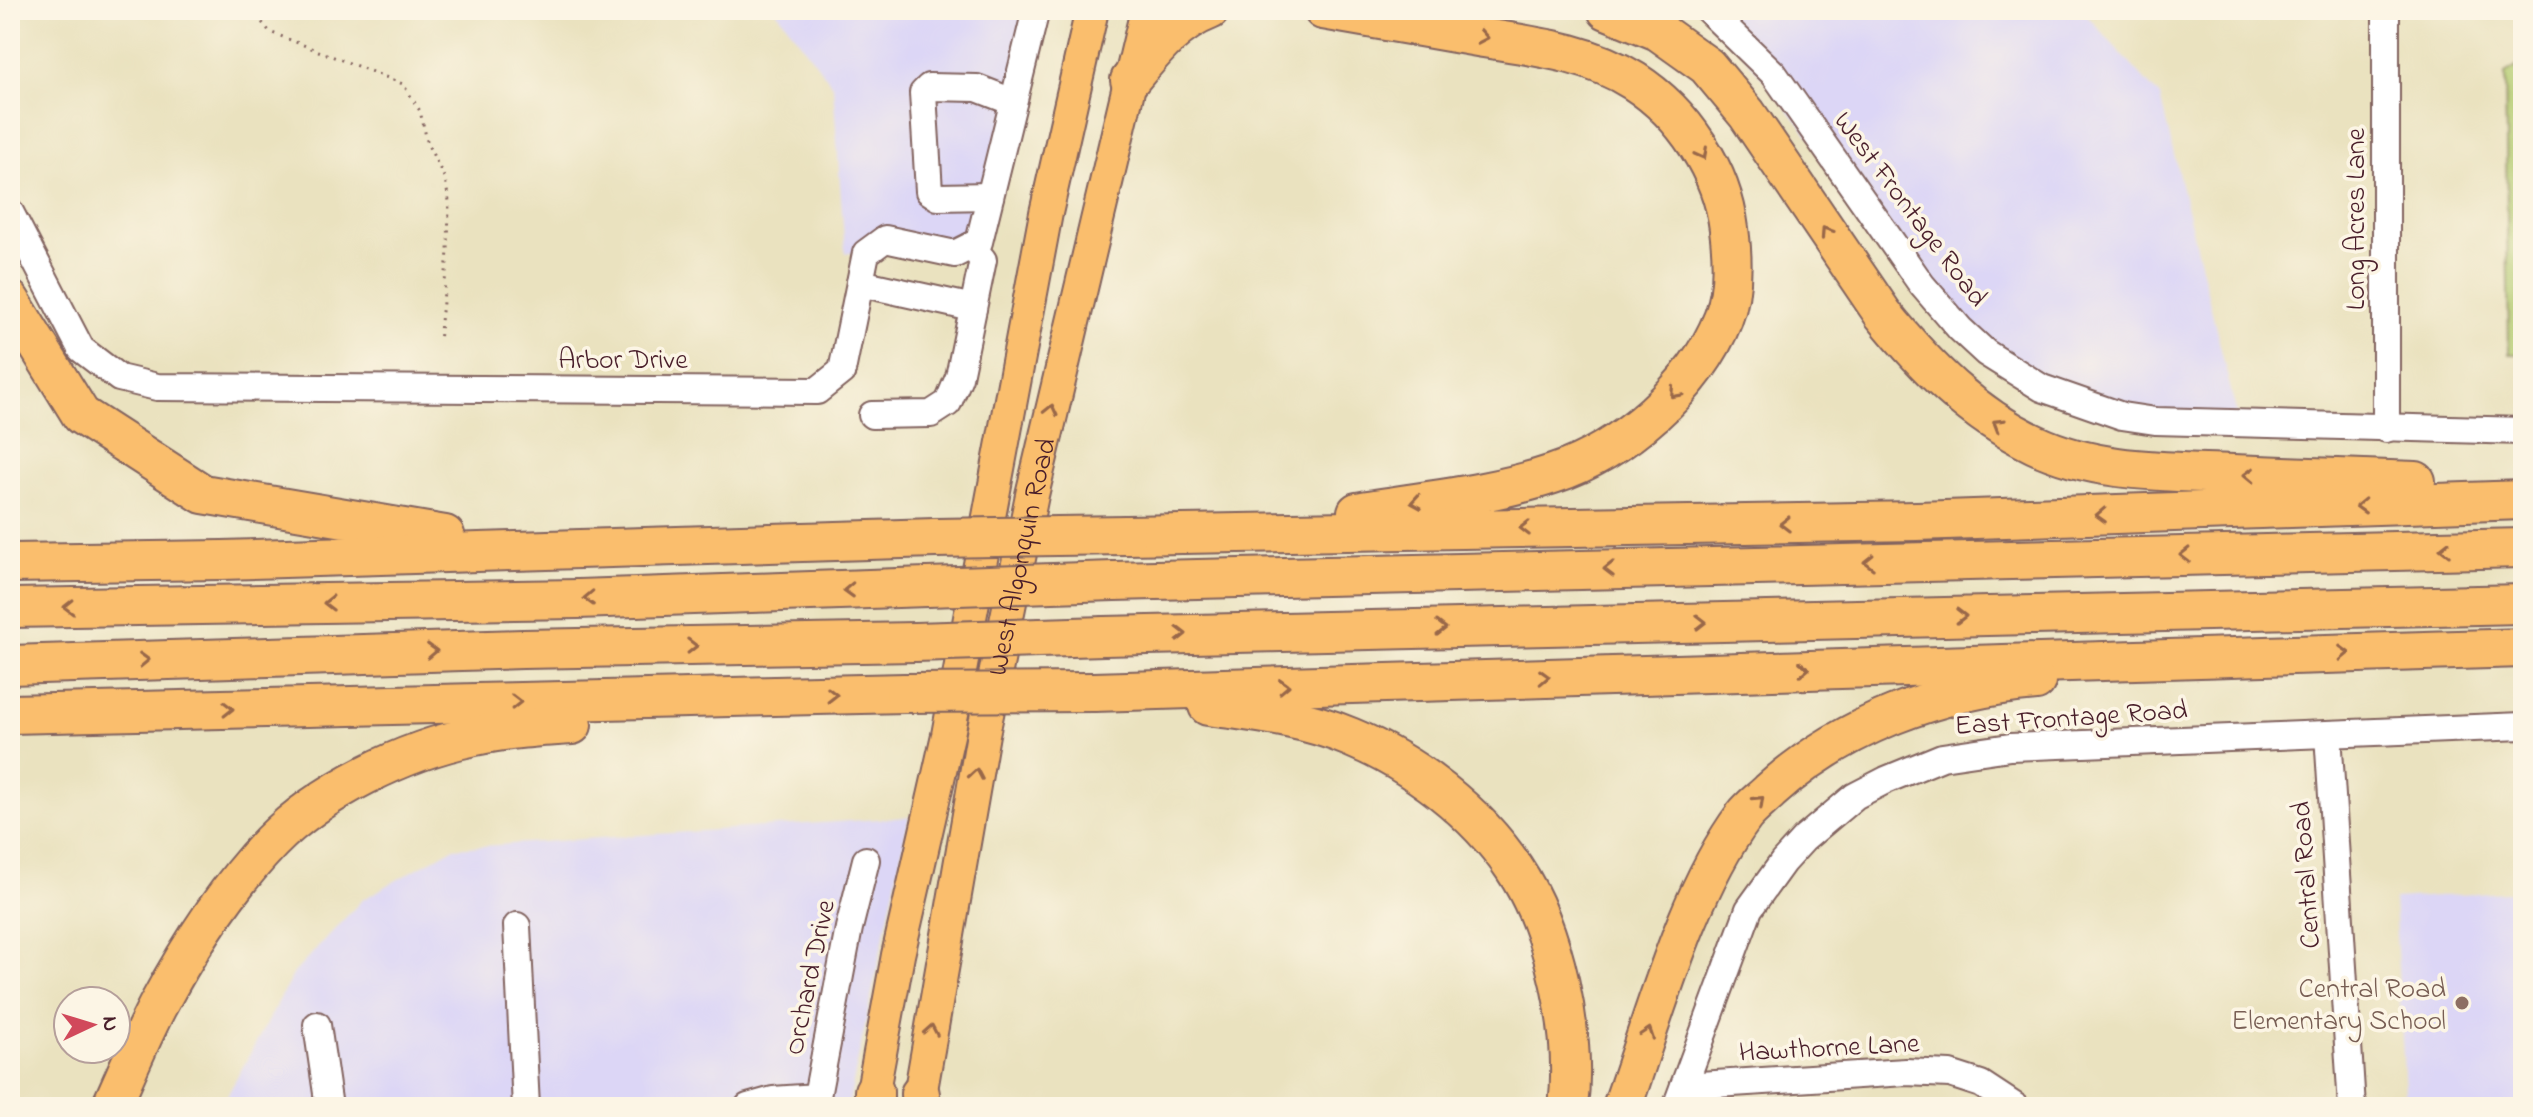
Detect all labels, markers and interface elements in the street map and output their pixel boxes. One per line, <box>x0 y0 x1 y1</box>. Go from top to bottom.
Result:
one-way arrow <box>1476 28 1490 45</box>
street label: West Frontage Road <box>1822 104 1997 317</box>
street label: Long Acres Lane <box>2337 127 2378 310</box>
one-way arrow <box>1692 146 1707 161</box>
one-way arrow <box>1821 226 1836 240</box>
street label: Arbor Drive <box>558 341 688 382</box>
one-way arrow <box>1670 383 1684 398</box>
one-way arrow <box>1042 403 1059 417</box>
one-way arrow <box>1992 418 2007 433</box>
street label: West Algonquin Road <box>978 434 1069 680</box>
one-way arrow <box>2242 466 2255 483</box>
one-way arrow <box>1409 493 1423 510</box>
one-way arrow <box>2354 497 2367 514</box>
one-way arrow <box>2094 507 2107 524</box>
one-way arrow <box>1778 515 1791 532</box>
one-way arrow <box>1518 519 1531 537</box>
one-way arrow <box>2438 541 2451 558</box>
one-way arrow <box>2178 546 2191 564</box>
one-way arrow <box>1862 554 1875 571</box>
one-way arrow <box>1602 560 1615 577</box>
one-way arrow <box>842 581 855 598</box>
one-way arrow <box>582 590 595 607</box>
one-way arrow <box>322 594 335 611</box>
one-way arrow <box>62 598 75 616</box>
one-way arrow <box>1955 607 1968 624</box>
one-way arrow <box>1695 613 1708 630</box>
one-way arrow <box>1435 619 1448 636</box>
one-way arrow <box>1175 625 1188 643</box>
one-way arrow <box>686 637 699 654</box>
one-way arrow <box>426 643 439 660</box>
one-way arrow <box>2338 645 2351 662</box>
one-way arrow <box>138 652 151 669</box>
one-way arrow <box>1798 660 1811 677</box>
one-way arrow <box>1538 669 1551 686</box>
one-way arrow <box>1278 677 1291 694</box>
one-way arrow <box>826 686 839 704</box>
street label: East Frontage Road <box>1953 691 2189 748</box>
one-way arrow <box>510 694 523 711</box>
one-way arrow <box>222 700 235 718</box>
one-way arrow <box>967 767 984 781</box>
one-way arrow <box>1750 797 1765 811</box>
street label: Central Road <box>2282 799 2333 950</box>
street label: Orchard Drive <box>775 896 848 1059</box>
place label: Central Road Elementary School <box>2231 970 2446 1043</box>
north arrow <box>52 985 132 1065</box>
marker: Central Road Elementary School <box>2453 994 2471 1012</box>
text: N <box>92 1015 125 1032</box>
one-way arrow <box>922 1023 939 1037</box>
street label: Hawthorne Lane <box>1738 1024 1921 1075</box>
one-way arrow <box>1638 1027 1655 1041</box>

